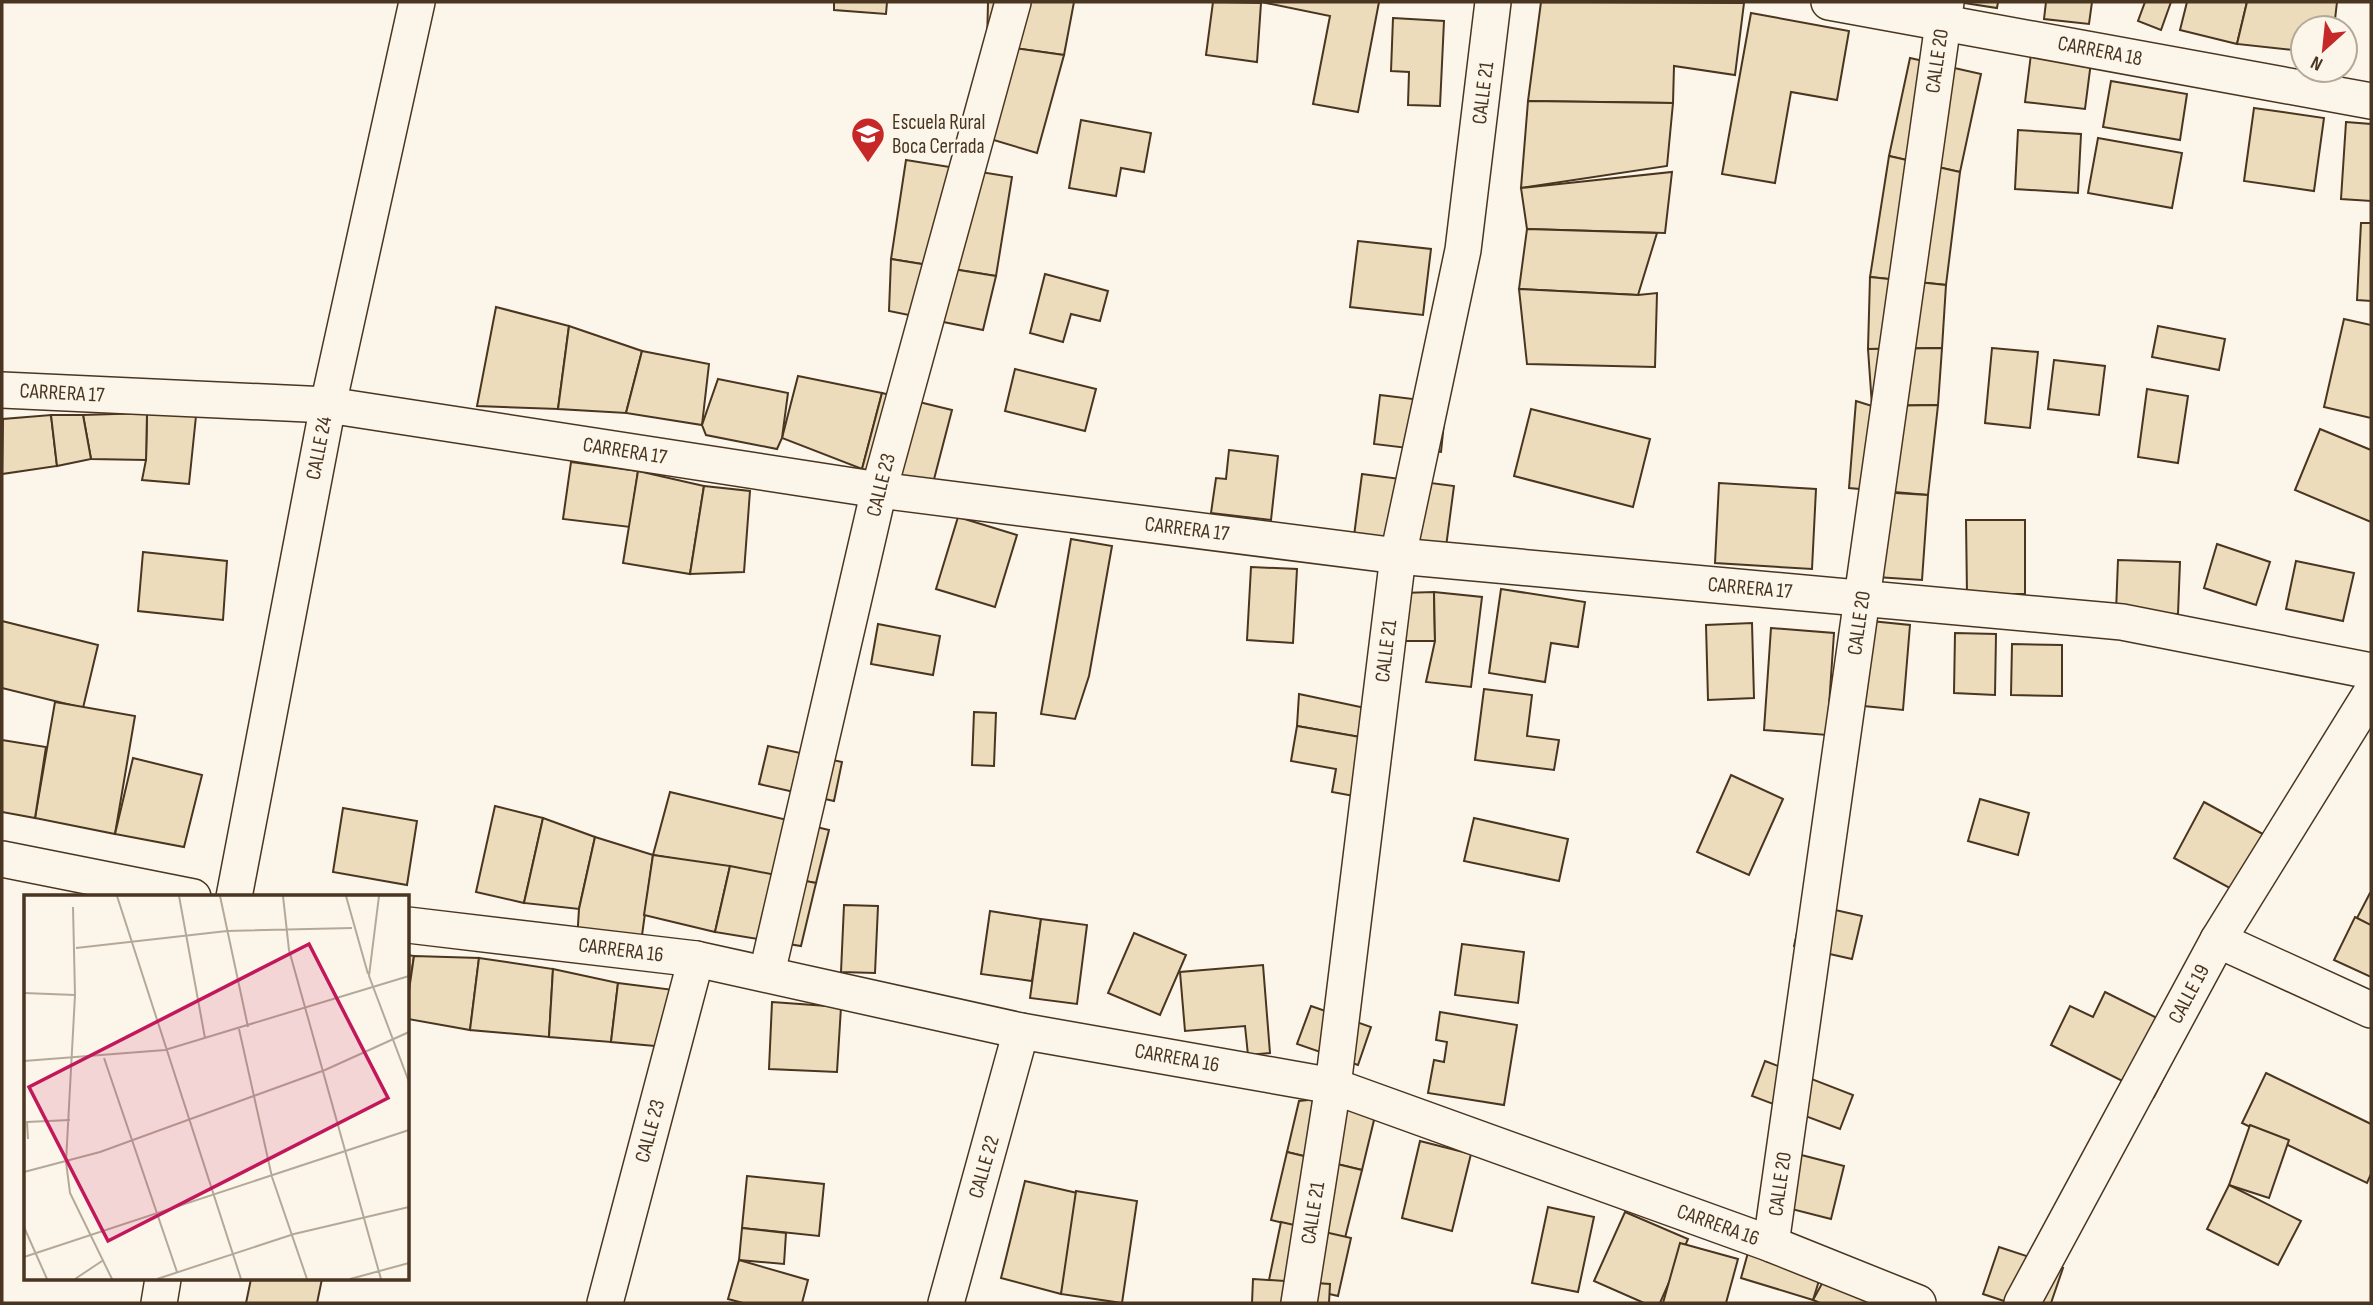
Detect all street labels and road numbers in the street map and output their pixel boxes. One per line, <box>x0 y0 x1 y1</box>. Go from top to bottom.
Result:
street label: CALLE 20 <box>1920 27 1954 95</box>
street label: CARRERA 18 <box>2056 31 2144 71</box>
street label: CALLE 21 <box>1467 60 1499 126</box>
street label: CARRERA 17 <box>19 378 106 408</box>
street label: CALLE 24 <box>301 414 337 482</box>
street label: CARRERA 17 <box>581 432 669 470</box>
street label: CALLE 23 <box>861 451 901 519</box>
street label: CARRERA 17 <box>1143 511 1231 547</box>
street label: CARRERA 17 <box>1707 572 1794 604</box>
street label: CALLE 20 <box>1842 589 1876 657</box>
street label: CALLE 21 <box>1370 618 1402 684</box>
street label: CARRERA 16 <box>577 932 665 968</box>
street label: CALLE 19 <box>2163 960 2215 1028</box>
street label: CARRERA 16 <box>1133 1038 1221 1078</box>
street label: CALLE 23 <box>630 1097 670 1165</box>
street label: CALLE 22 <box>963 1133 1005 1201</box>
street label: CALLE 20 <box>1763 1150 1797 1218</box>
street label: CALLE 21 <box>1296 1179 1330 1246</box>
street label: CARRERA 16 <box>1673 1199 1763 1251</box>

